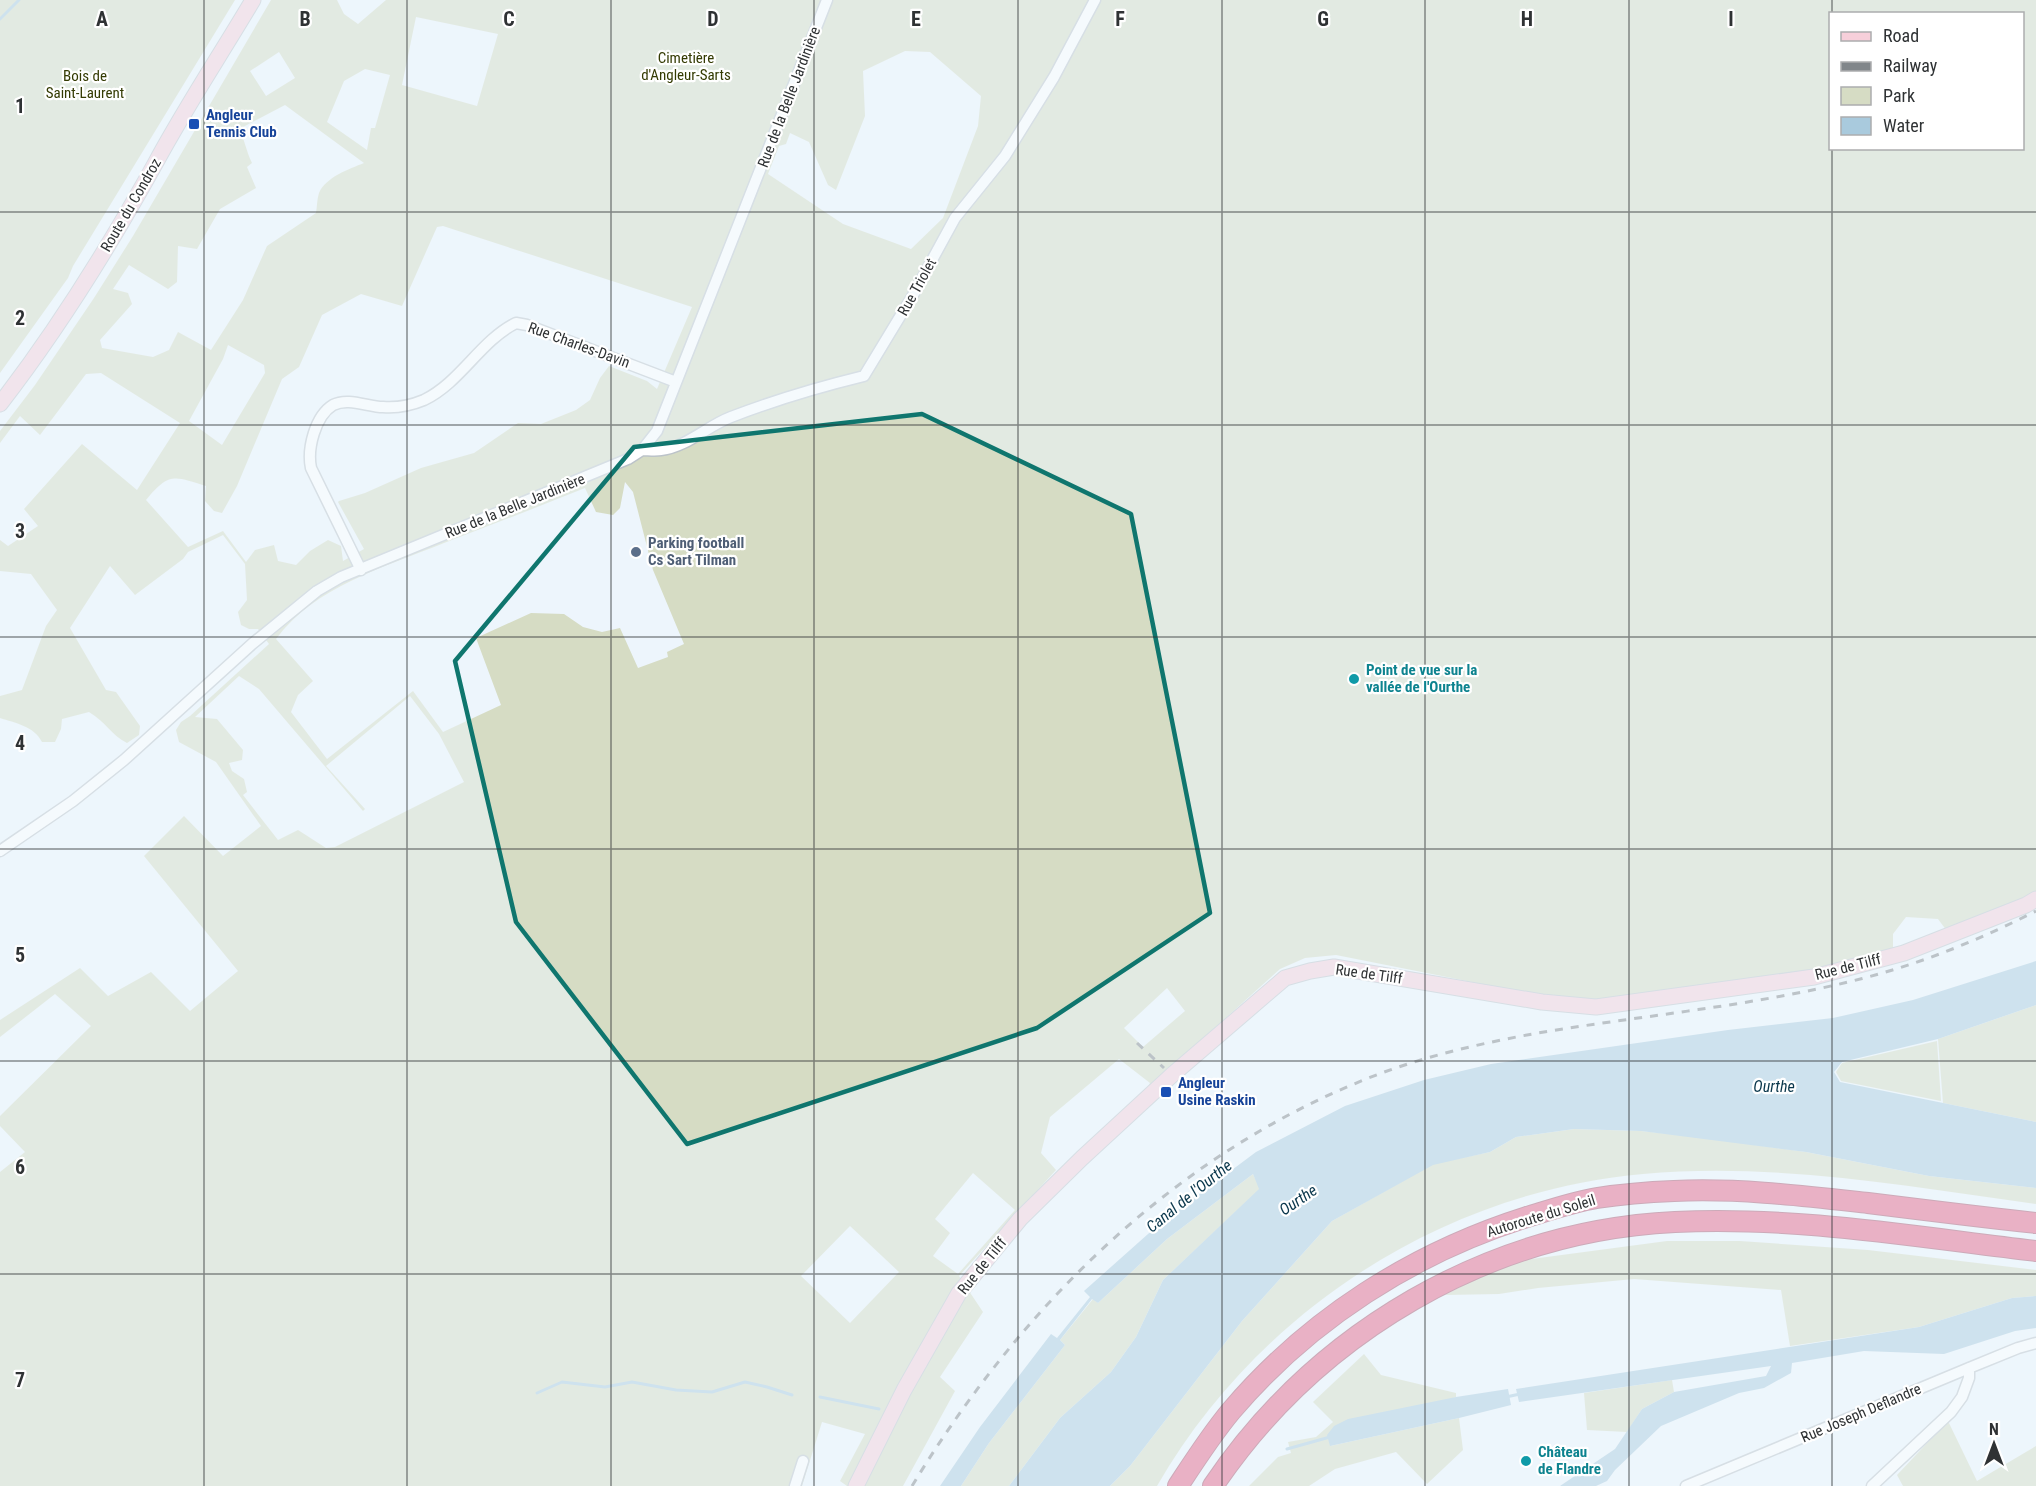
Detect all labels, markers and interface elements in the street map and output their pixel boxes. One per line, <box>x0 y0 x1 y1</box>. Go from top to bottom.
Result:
text: A <box>96 7 108 31</box>
text: B <box>299 7 311 31</box>
text: C <box>503 7 515 31</box>
text: D <box>707 7 719 31</box>
text: E <box>911 7 921 31</box>
text: F <box>1115 7 1125 31</box>
text: G <box>1317 7 1329 31</box>
text: H <box>1521 7 1533 31</box>
text: I <box>1728 7 1734 31</box>
legend <box>1829 12 2024 150</box>
street label: Rue de la Belle Jardinière <box>754 24 824 170</box>
text: Road <box>1883 25 1919 46</box>
park label: Cimetière d'Angleur-Sarts <box>641 49 731 84</box>
text: Railway <box>1883 55 1938 76</box>
park label: Bois de Saint-Laurent <box>46 67 124 102</box>
text: Park <box>1883 85 1915 106</box>
text: 1 <box>15 94 25 118</box>
place label: Angleur Tennis Club <box>206 106 277 141</box>
text: Water <box>1883 115 1925 136</box>
marker: Angleur Tennis Club <box>187 117 201 131</box>
street label: Route du Condroz <box>97 155 165 255</box>
street label: Rue Triolet <box>894 255 940 319</box>
text: 2 <box>15 306 25 330</box>
street label: Rue Charles-Davin <box>526 318 632 372</box>
street label: Rue de la Belle Jardinière <box>442 470 588 542</box>
text: 3 <box>15 519 25 543</box>
place label: Parking football Cs Sart Tilman <box>648 534 744 569</box>
marker: Parking football Cs Sart Tilman <box>629 545 643 559</box>
place label: Point de vue sur la vallée de l'Ourthe <box>1366 661 1477 696</box>
marker: Point de vue sur la vallée de l'Ourthe <box>1347 672 1361 686</box>
text: 4 <box>15 731 25 755</box>
text: 5 <box>15 943 25 967</box>
street label: Rue de Tilff <box>1813 950 1883 984</box>
street label: Rue de Tilff <box>1334 960 1404 988</box>
place label: Angleur Usine Raskin <box>1178 1074 1256 1109</box>
water label: Ourthe <box>1753 1077 1795 1096</box>
marker: Angleur Usine Raskin <box>1159 1085 1173 1099</box>
text: 6 <box>15 1155 25 1179</box>
water label: Canal de l'Ourthe <box>1142 1156 1236 1236</box>
water label: Ourthe <box>1276 1181 1320 1219</box>
street label: Autoroute du Soleil <box>1485 1191 1597 1241</box>
street label: Rue de Tilff <box>954 1234 1010 1298</box>
text: 7 <box>15 1368 25 1392</box>
street label: Rue Joseph Deflandre <box>1798 1380 1924 1446</box>
north arrow <box>1964 1414 2024 1474</box>
text: N <box>1989 1420 1999 1439</box>
place label: Château de Flandre <box>1538 1443 1601 1478</box>
marker: Château de Flandre <box>1519 1454 1533 1468</box>

